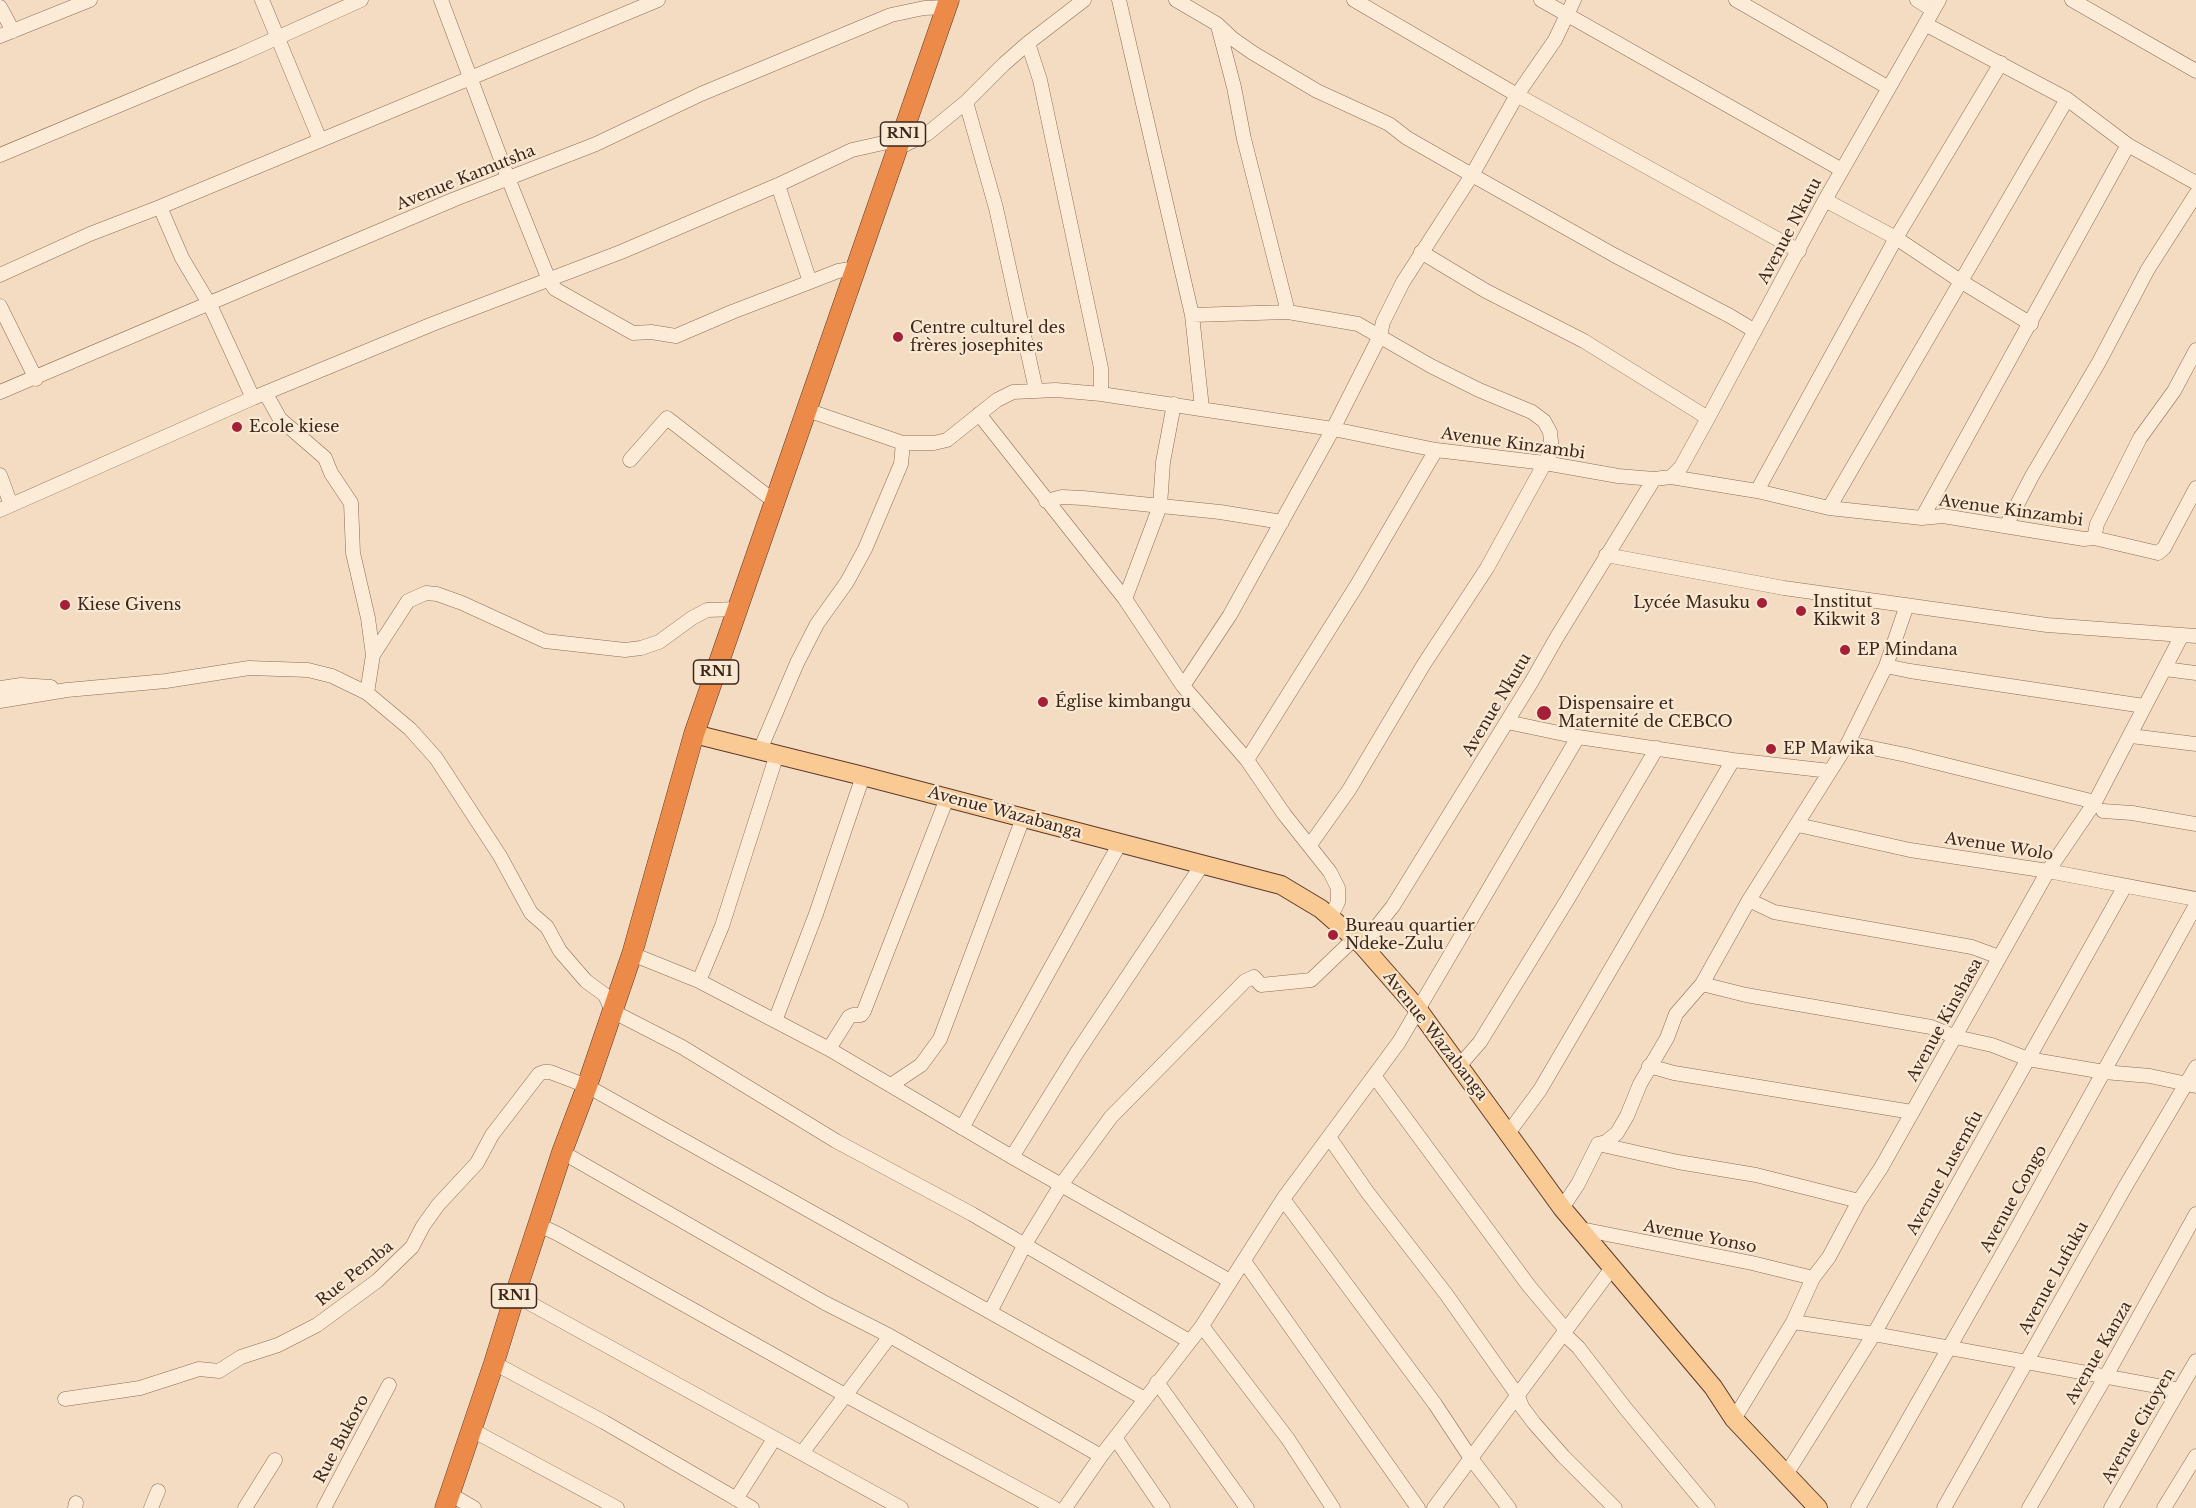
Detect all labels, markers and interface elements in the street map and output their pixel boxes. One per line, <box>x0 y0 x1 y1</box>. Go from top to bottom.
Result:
road number: RN1 <box>880 122 926 146</box>
street label: Avenue Kamutsha <box>394 141 538 215</box>
street label: Avenue Nkutu <box>1754 175 1826 287</box>
place label: Centre culturel des frères josephites <box>910 318 1065 356</box>
marker: Centre culturel des frères josephites <box>891 330 905 344</box>
place label: Ecole kiese <box>249 417 340 437</box>
marker: Ecole kiese <box>230 420 244 434</box>
street label: Avenue Kinzambi <box>1440 424 1586 464</box>
street label: Avenue Kinzambi <box>1938 491 2084 531</box>
place label: Institut Kikwit 3 <box>1813 592 1880 630</box>
place label: Lycée Masuku <box>1633 593 1750 613</box>
place label: Kiese Givens <box>77 595 181 615</box>
marker: Lycée Masuku <box>1755 596 1769 610</box>
marker: Kiese Givens <box>58 598 72 612</box>
marker: Institut Kikwit 3 <box>1794 604 1808 618</box>
place label: EP Mindana <box>1857 640 1958 660</box>
marker: EP Mindana <box>1838 643 1852 657</box>
street label: Avenue Nkutu <box>1459 650 1535 760</box>
road number: RN1 <box>694 660 738 684</box>
place label: Église kimbangu <box>1055 692 1191 712</box>
place label: Dispensaire et Maternité de CEBCO <box>1558 694 1733 732</box>
marker: Église kimbangu <box>1036 695 1050 709</box>
marker: Dispensaire et Maternité de CEBCO <box>1535 704 1553 722</box>
place label: EP Mawika <box>1783 739 1874 759</box>
marker: EP Mawika <box>1764 742 1778 756</box>
street label: Avenue Wazabanga <box>926 783 1084 843</box>
street label: Avenue Wolo <box>1944 829 2054 865</box>
place label: Bureau quartier Ndeke-Zulu <box>1345 916 1475 954</box>
marker: Bureau quartier Ndeke-Zulu <box>1326 928 1340 942</box>
street label: Avenue Kinshasa <box>1903 955 1987 1085</box>
street label: Avenue Wazabanga <box>1379 968 1491 1104</box>
street label: Avenue Lusemfu <box>1903 1108 1987 1238</box>
street label: Avenue Congo <box>1977 1142 2051 1256</box>
street label: Avenue Yonso <box>1642 1217 1758 1257</box>
street label: Avenue Lufuku <box>2015 1218 2093 1338</box>
street label: Rue Pemba <box>313 1237 397 1311</box>
road number: RN1 <box>492 1284 536 1308</box>
street label: Avenue Kanza <box>2062 1298 2136 1408</box>
street label: Avenue Citoyen <box>2098 1365 2180 1487</box>
street label: Rue Bukoro <box>311 1391 373 1487</box>

